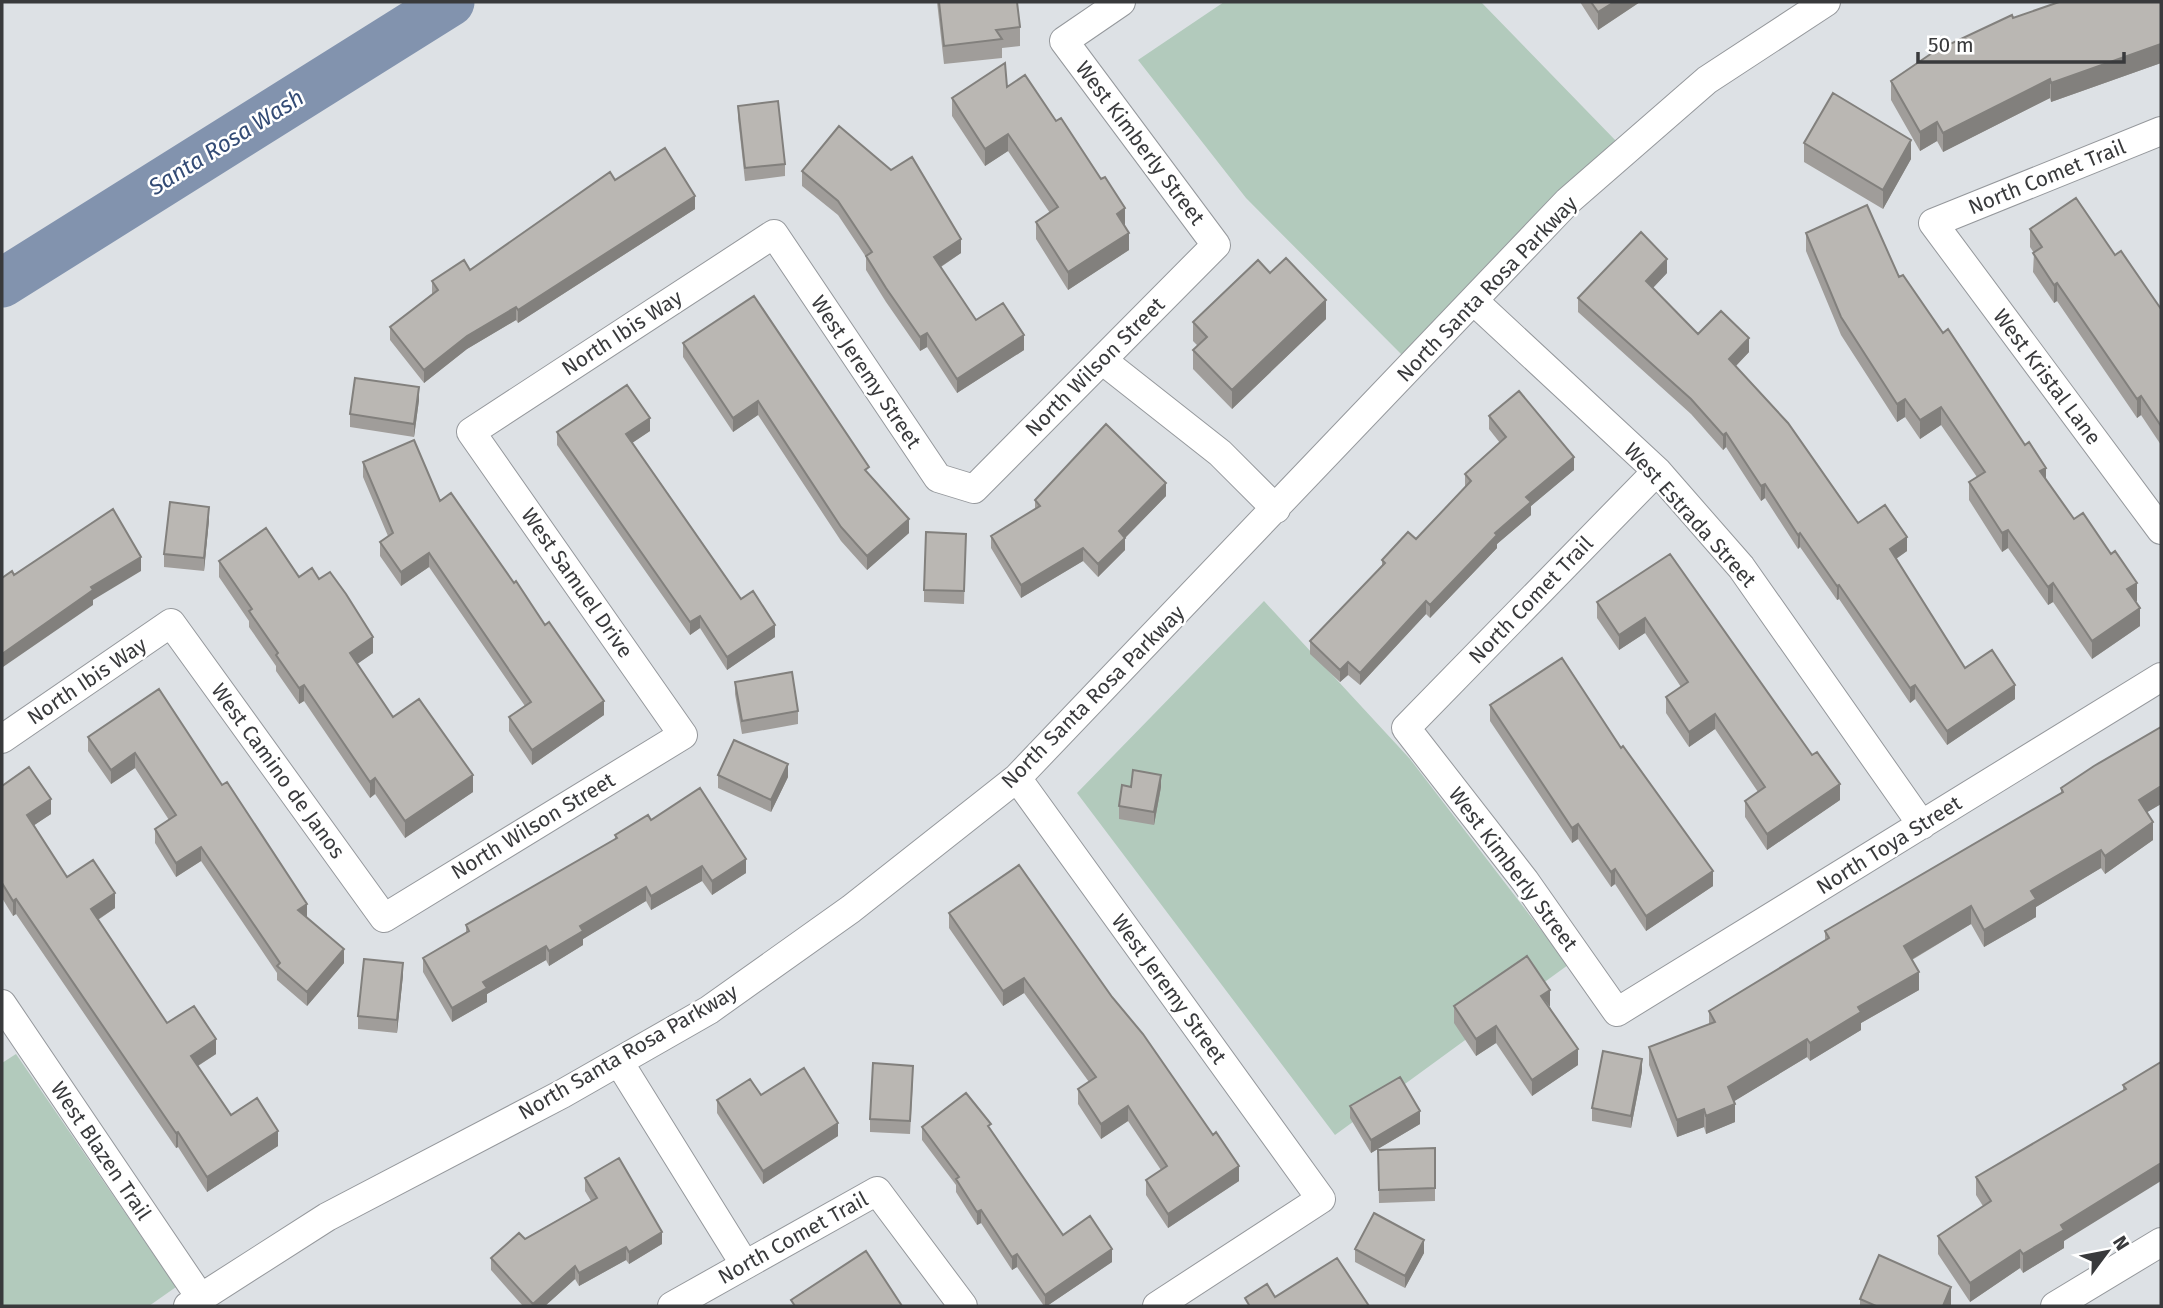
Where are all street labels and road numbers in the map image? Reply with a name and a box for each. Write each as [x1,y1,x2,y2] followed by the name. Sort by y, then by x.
[1070,56,1210,230] street label: West Kimberly Street
[1964,134,2130,220] street label: North Comet Trail
[1391,190,1583,387] street label: North Santa Rosa Parkway
[557,284,688,382] street label: North Ibis Way
[805,291,927,454] street label: West Jeremy Street
[1020,292,1170,442] street label: North Wilson Street
[1987,304,2107,450] street label: West Kristal Lane
[1618,437,1762,593] street label: West Estrada Street
[516,503,638,663] street label: West Samuel Drive
[1463,531,1599,669] street label: North Comet Trail
[996,599,1191,794] street label: North Santa Rosa Parkway
[22,631,152,730] street label: North Ibis Way
[206,678,350,864] street label: West Camino de Janos
[446,767,620,885] street label: North Wilson Street
[1443,782,1583,956] street label: West Kimberly Street
[1812,790,1967,900] street label: North Toya Street
[1106,909,1232,1069] street label: West Jeremy Street
[514,978,743,1125] street label: North Santa Rosa Parkway
[45,1077,157,1225] street label: West Blazen Trail
[713,1186,873,1290] street label: North Comet Trail

